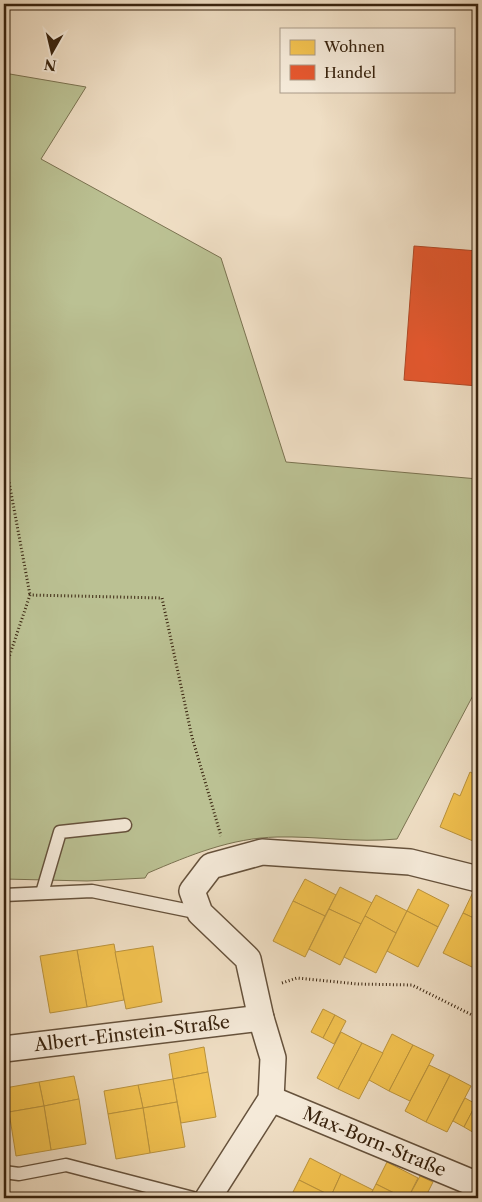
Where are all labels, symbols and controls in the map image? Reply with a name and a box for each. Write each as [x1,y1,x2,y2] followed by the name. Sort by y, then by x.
[28,28,78,78] north arrow
[280,28,454,92] legend
[323,37,386,56] text: Wohnen
[43,55,57,75] text: N
[324,63,377,82] text: Handel
[32,1011,231,1056] street label: Albert-Einstein-Straße
[300,1102,449,1182] street label: Max-Born-Straße

